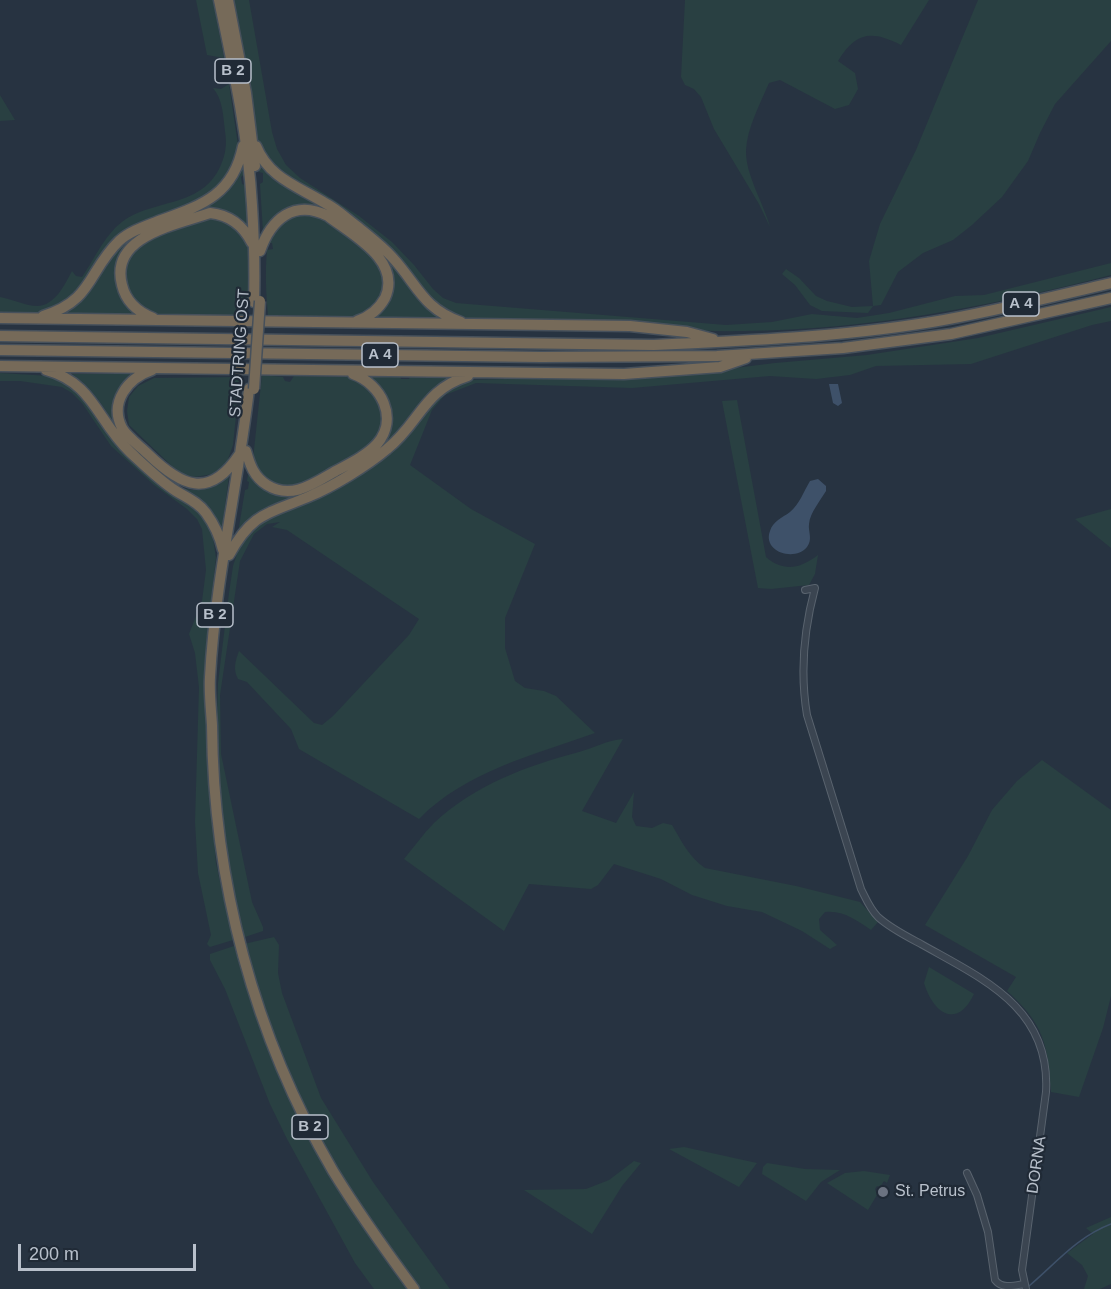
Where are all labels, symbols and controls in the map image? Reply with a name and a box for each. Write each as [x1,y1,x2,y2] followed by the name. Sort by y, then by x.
[215,59,251,83] road number: B 2
[226,288,254,418] street label: STADTRING OST
[1003,292,1039,316] road number: A 4
[362,343,398,367] road number: A 4
[197,603,233,627] road number: B 2
[292,1115,328,1139] road number: B 2
[1023,1135,1051,1195] street label: DORNA
[895,1182,965,1202] place label: St. Petrus
[876,1185,890,1199] marker: St. Petrus
[21,1232,200,1270] scale bar
[29,1244,79,1264] text: 200 m

